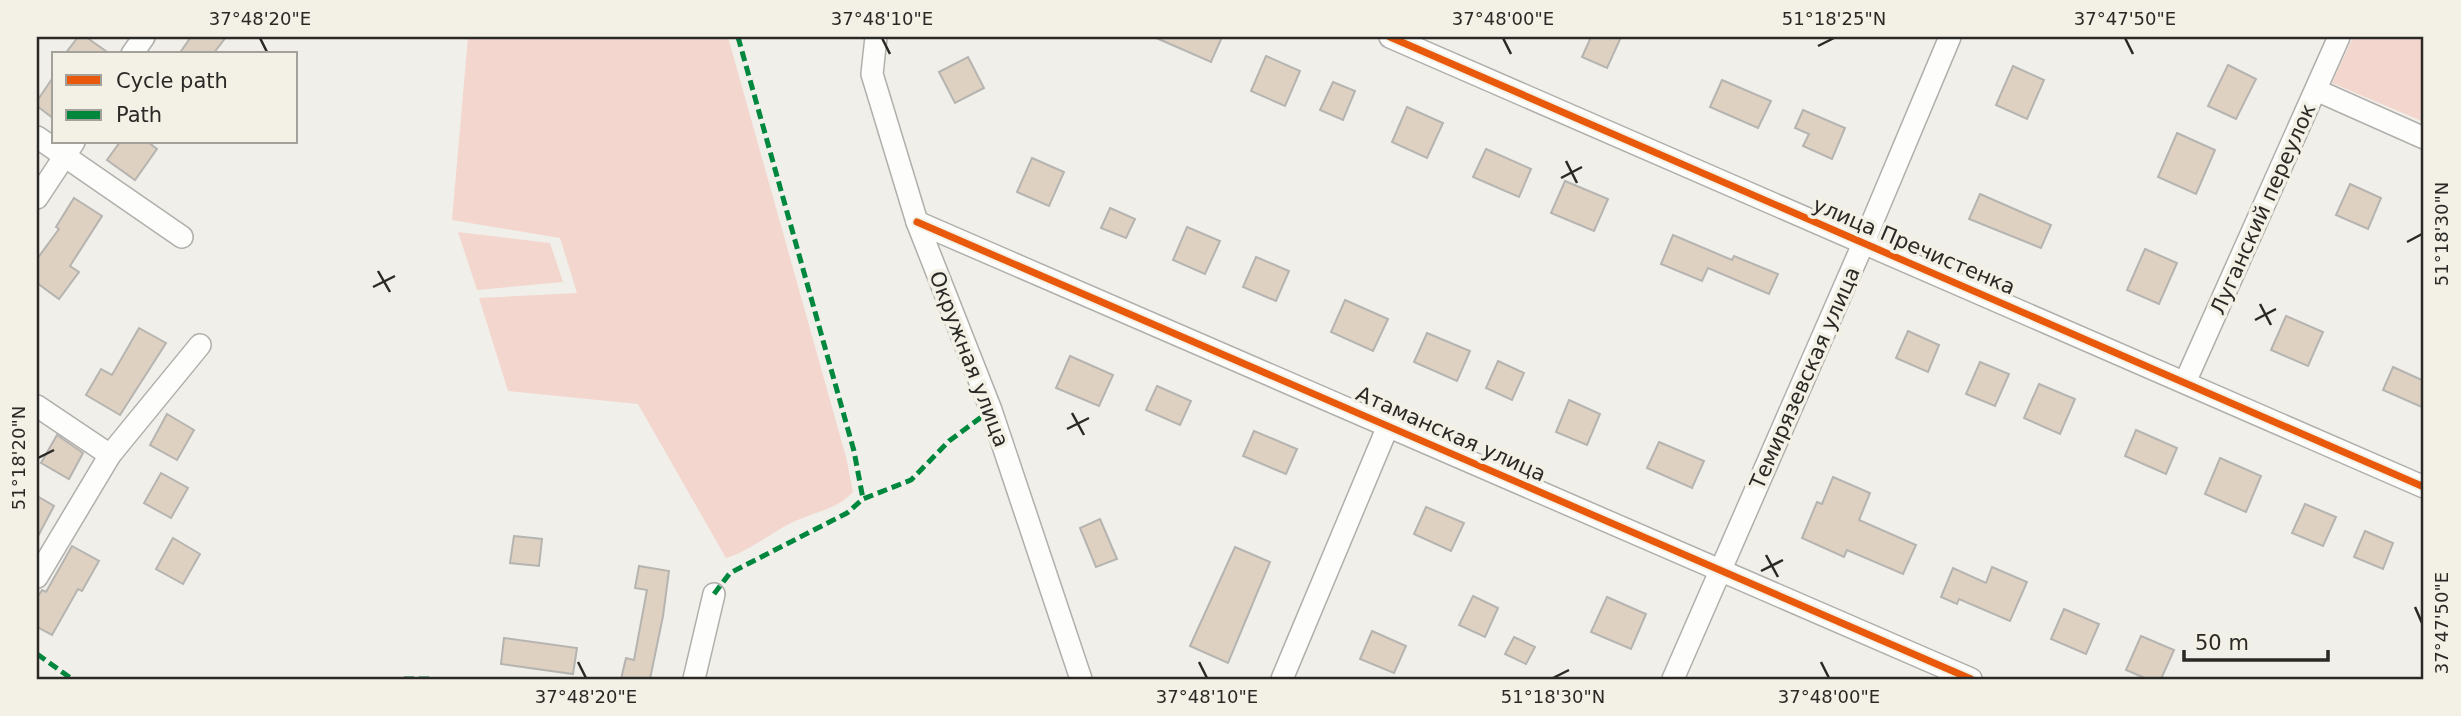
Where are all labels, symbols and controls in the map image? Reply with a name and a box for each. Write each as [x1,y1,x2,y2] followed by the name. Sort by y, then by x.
[209,8,311,29] text: 37°48'20"E
[831,8,933,29] text: 37°48'10"E
[1452,8,1554,29] text: 37°48'00"E
[1782,8,1886,29] text: 51°18'25"N
[2074,8,2176,29] text: 37°47'50"E
[52,52,298,144] legend
[116,69,228,93] text: Cycle path
[2206,100,2320,318] street label: Луганский переулок
[116,103,162,127] text: Path
[2431,182,2452,286] text: 51°18'30"N
[1809,192,2019,300] street label: улица Пречистенка
[1745,263,1865,494] street label: Темирязевская улица
[924,268,1014,450] street label: Окружная улица
[1352,381,1550,487] street label: Атаманская улица
[8,406,29,510] text: 51°18'20"N
[2431,572,2452,674] text: 37°47'50"E
[2184,618,2328,662] scale bar
[2195,631,2249,655] text: 50 m
[535,686,637,707] text: 37°48'20"E
[1156,686,1258,707] text: 37°48'10"E
[1501,686,1605,707] text: 51°18'30"N
[1778,686,1880,707] text: 37°48'00"E

